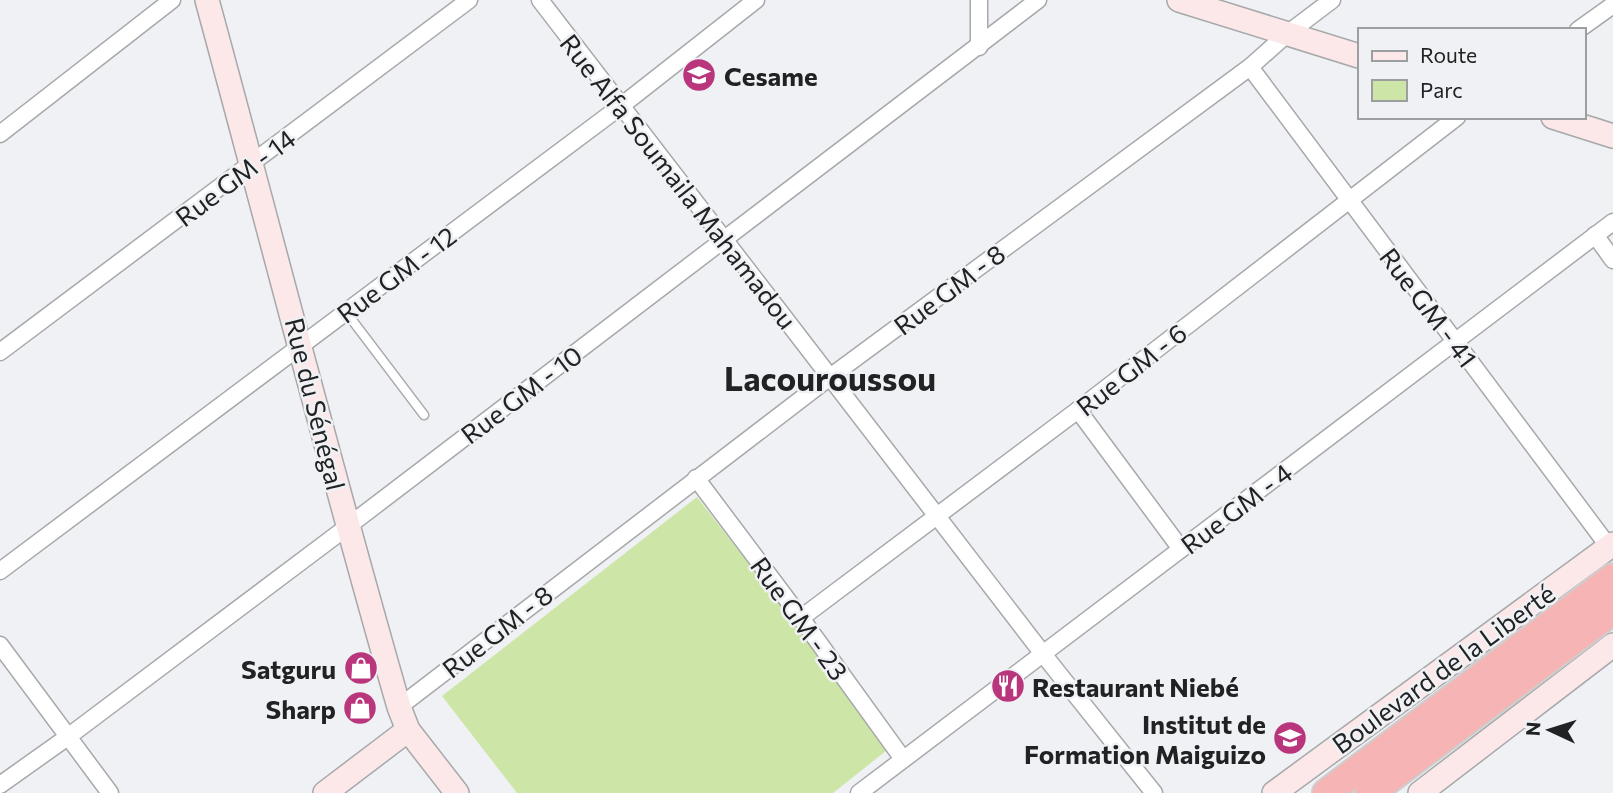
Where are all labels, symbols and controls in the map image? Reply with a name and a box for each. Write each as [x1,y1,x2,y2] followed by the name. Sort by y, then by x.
[554,28,804,334] street label: Rue Alfa Soumaila Mahamadou
[1358,28,1585,119] legend
[1420,42,1477,67] text: Route
[680,56,718,94] school or university icon: Cesame
[724,60,818,91] place label: Cesame
[1420,77,1463,102] text: Parc
[169,122,301,232] street label: Rue GM - 14
[330,219,462,329] street label: Rue GM - 12
[887,237,1011,341] street label: Rue GM - 8
[1374,241,1484,373] street label: Rue GM - 41
[280,315,352,493] street label: Rue du Sénégal
[1070,316,1192,422] street label: Rue GM - 6
[454,338,588,450] street label: Rue GM - 10
[724,357,936,398] district label: Lacouroussou
[1174,456,1298,560] street label: Rue GM - 4
[745,550,855,686] street label: Rue GM - 23
[1326,577,1560,759] street label: Boulevard de la Liberté
[436,578,558,684] street label: Rue GM - 8
[342,649,380,687] shop icon: Satguru
[241,653,336,684] place label: Satguru
[989,667,1027,705] restaurant icon: Restaurant Niebé
[1032,671,1239,702] place label: Restaurant Niebé
[341,689,379,727] shop icon: Sharp
[266,693,336,724] place label: Sharp
[1515,695,1585,765] north arrow
[1024,708,1266,769] place label: Institut de Formation Maiguizo
[1271,719,1309,757] school or university icon: Institut de Formation Maiguizo
[1521,721,1545,737] text: N

